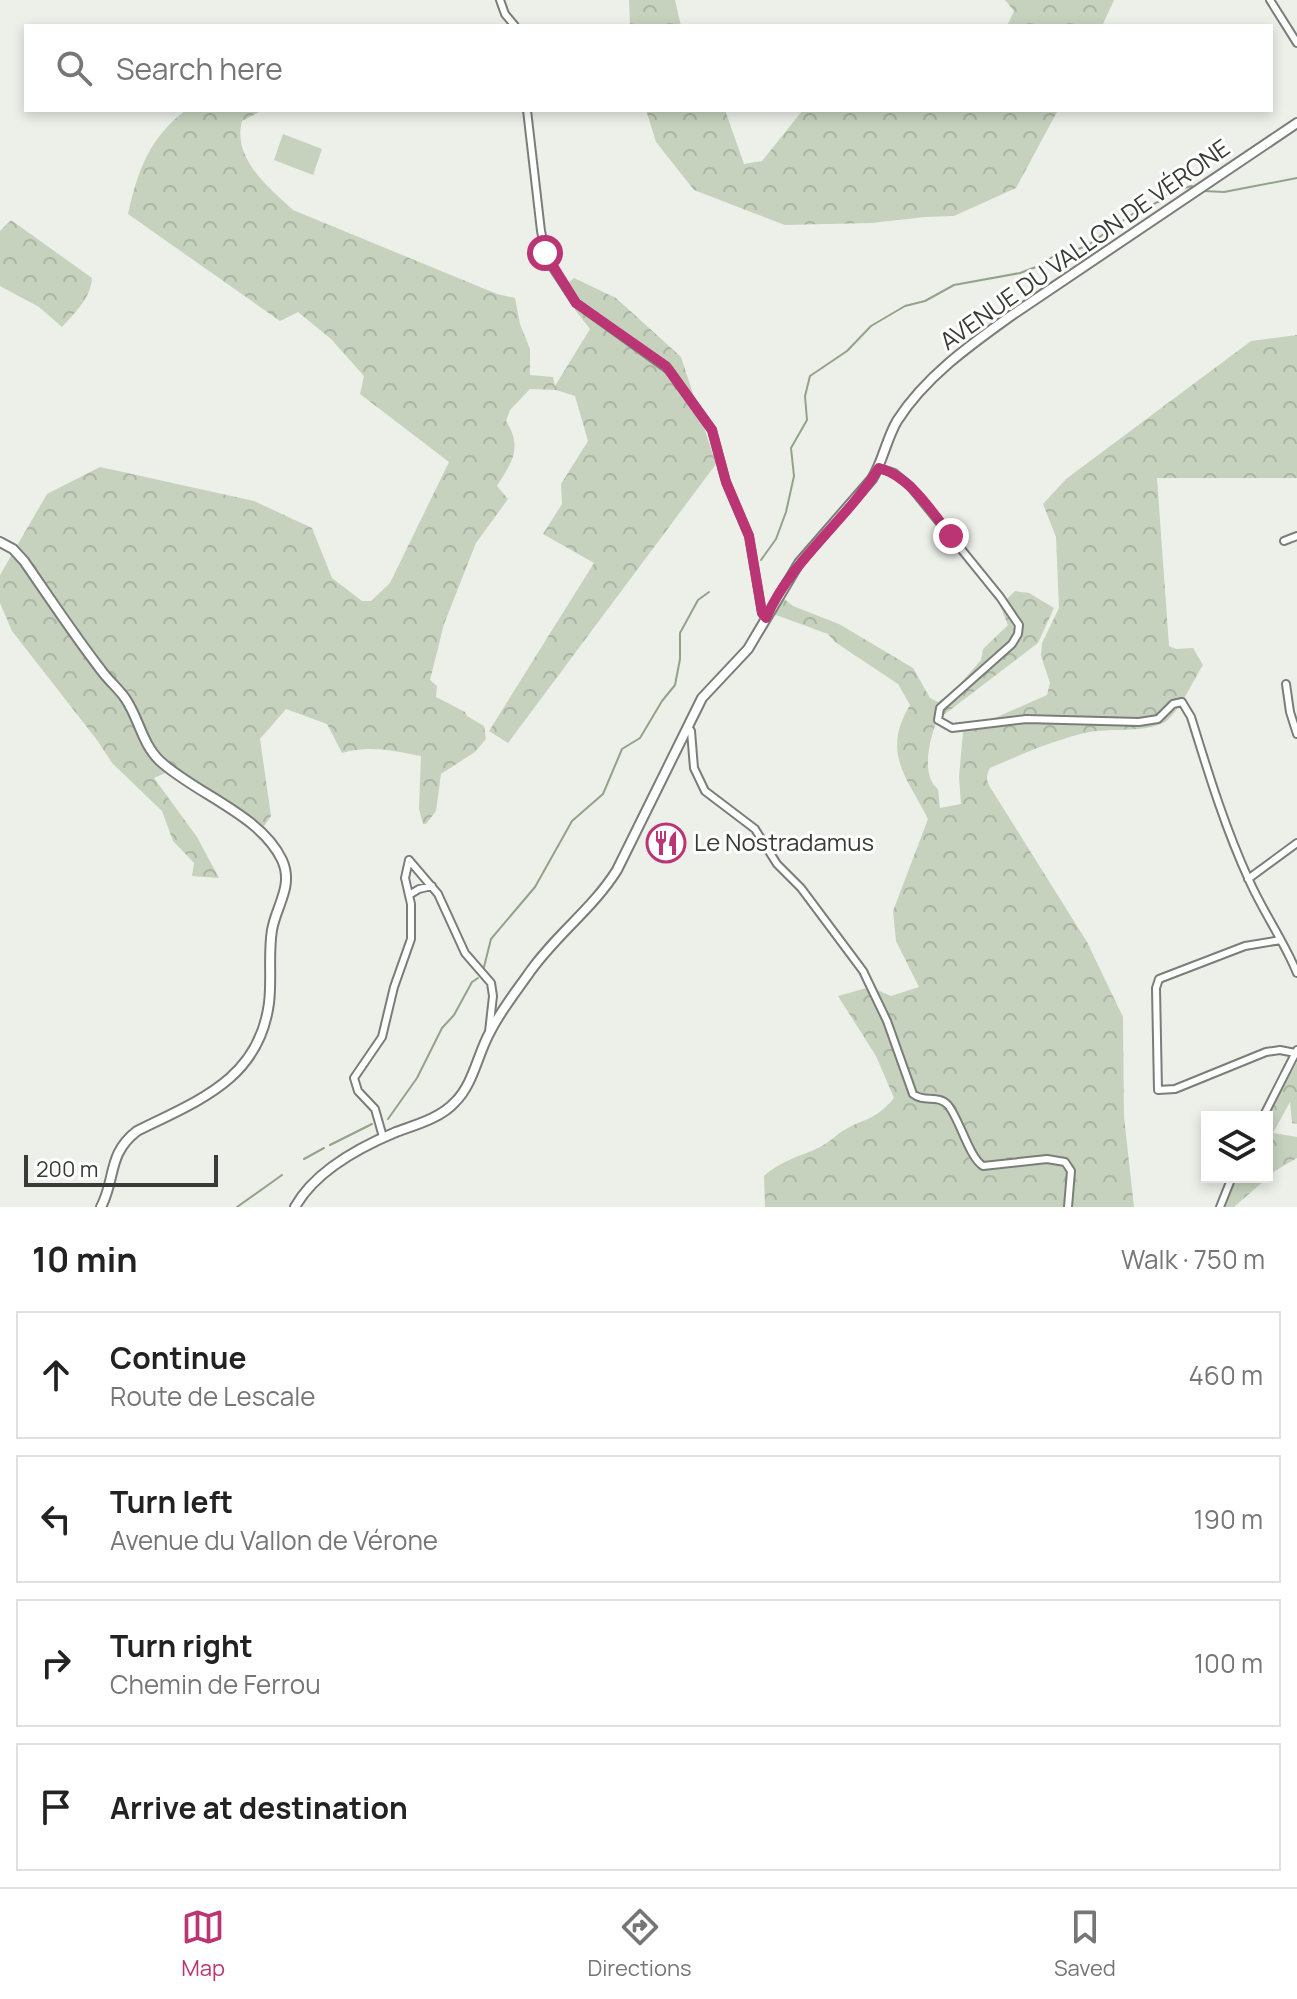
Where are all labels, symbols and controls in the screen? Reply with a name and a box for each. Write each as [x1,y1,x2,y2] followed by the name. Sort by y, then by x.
[24,24,1273,112] search box
[52,46,96,90] icon: search
[116,48,283,89] text: Search here
[932,131,1236,357] street label: AVENUE DU VALLON DE VÉRONE
[527,235,563,271] route start
[933,518,969,554] route end
[645,822,687,864] restaurant icon: Le Nostradamus
[694,825,874,858] place label: Le Nostradamus
[1201,1111,1273,1183] map controls
[1201,1111,1273,1183] button: layers
[24,1151,218,1187] scale bar
[36,1154,98,1184] text: 200 m
[32,1236,137,1282] text: 10 min
[1121,1241,1265,1277] text: Walk · 750 m
[110,1337,246,1378] text: Continue
[34,1353,78,1397] icon: ahead
[1188,1357,1263,1393] text: 460 m
[110,1378,315,1414] text: Route de Lescale
[110,1481,233,1522] text: Turn left
[34,1497,78,1541] icon: left
[1194,1501,1263,1537] text: 190 m
[110,1522,438,1558] text: Avenue du Vallon de Vérone
[110,1625,253,1666] text: Turn right
[34,1641,78,1685] icon: right
[1194,1645,1263,1681] text: 100 m
[110,1666,321,1702] text: Chemin de Ferrou
[34,1785,78,1829] icon: arrive
[110,1787,408,1828] text: Arrive at destination
[181,1905,225,1983] tab: Map
[587,1905,692,1983] tab: Directions
[1054,1905,1116,1983] tab: Saved

